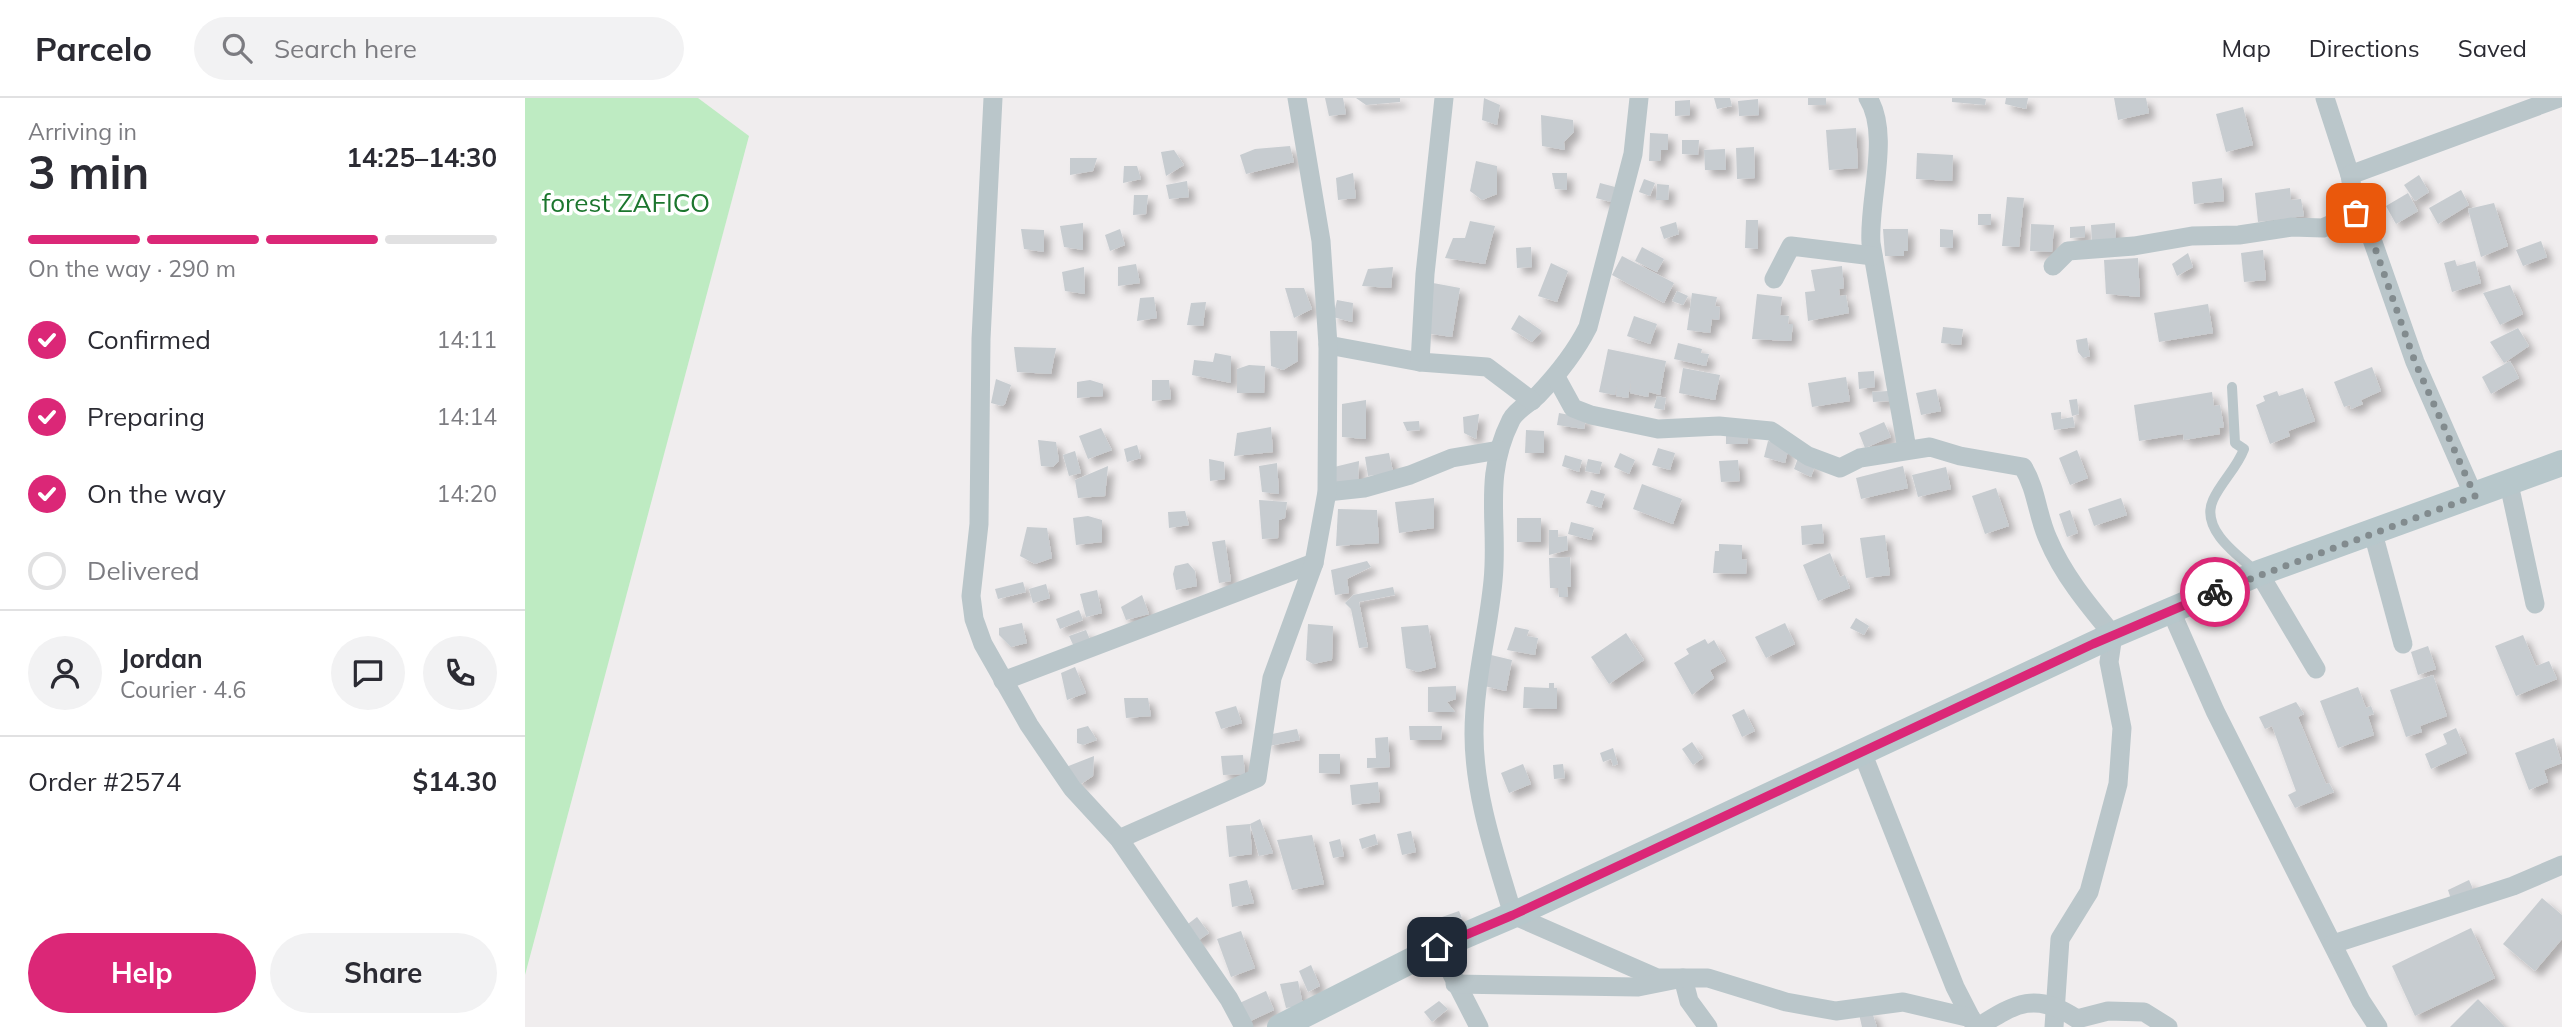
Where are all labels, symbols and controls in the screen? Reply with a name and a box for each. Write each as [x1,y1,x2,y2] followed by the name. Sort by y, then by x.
[194,17,684,80] search box
[35,28,152,69] text: Parcelo
[218,29,256,67] icon: search
[274,32,417,65] text: Search here
[2221,33,2271,63] text: Map
[2309,33,2420,63] text: Directions
[2458,33,2527,63] text: Saved
[28,117,137,146] text: Arriving in
[346,141,497,174] text: 14:25–14:30
[28,143,149,201] text: 3 min
[2326,183,2386,243] pin
[542,186,710,219] park label: forest ZAFICO
[2337,194,2375,232] icon: bag
[28,254,236,283] text: On the way · 290 m
[28,321,66,359] icon: check
[87,323,211,356] text: Confirmed
[437,325,497,354] text: 14:11
[28,398,66,436] icon: check
[87,400,205,433] text: Preparing
[437,402,497,431] text: 14:14
[28,475,66,513] icon: check
[87,477,226,510] text: On the way
[437,479,497,508] text: 14:20
[87,554,200,587] text: Delivered
[2180,557,2250,627] courier
[2196,573,2234,611] icon: bike
[28,636,102,710] button: person
[331,636,405,710] button: chat
[423,636,497,710] button: phone
[120,642,203,675] text: Jordan
[120,675,246,704] text: Courier · 4.6
[28,765,181,798] text: Order #2574
[413,765,497,798] text: $14.30
[1407,917,1467,977] pin
[1418,928,1456,966] icon: home
[28,933,256,1013] button: Help
[270,933,497,1013] button: Share

